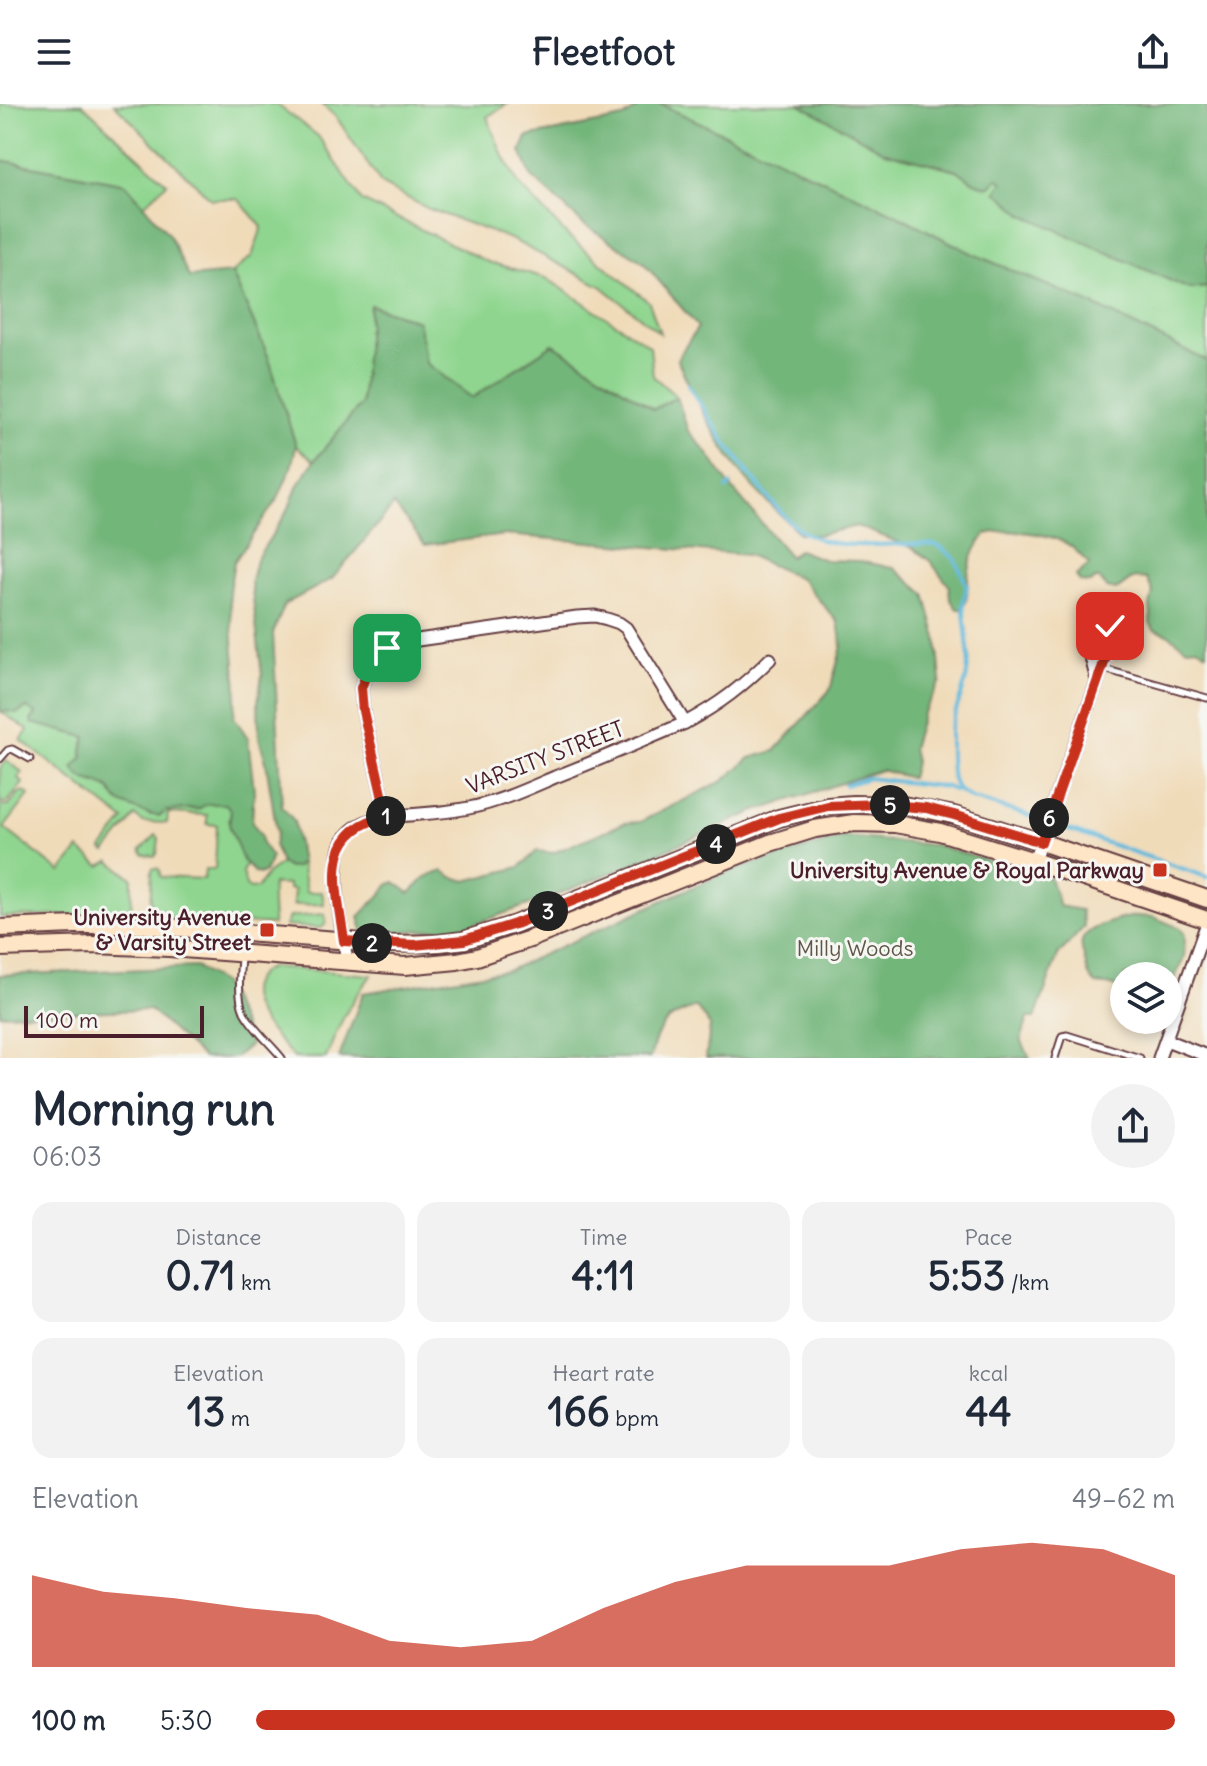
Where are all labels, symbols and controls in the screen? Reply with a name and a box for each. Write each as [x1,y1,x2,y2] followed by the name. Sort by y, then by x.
[32,30,76,74] icon: menu
[532,30,675,75] text: Fleetfoot
[1131,30,1175,74] icon: share
[1076,592,1144,660] pin
[1088,604,1132,648] icon: check
[353,614,421,682] pin
[365,626,409,670] icon: arrive
[462,714,628,800] street label: VARSITY STREET
[870,785,910,825] pin: 5
[884,791,896,819] text: 5
[366,796,406,836] pin: 1
[1029,798,1069,838] pin: 6
[382,802,390,830] text: 1
[1043,804,1055,832] text: 6
[696,824,736,864] pin: 4
[710,830,722,858] text: 4
[790,856,1144,884] place label: University Avenue & Royal Parkway
[1151,861,1169,879] marker: University Avenue & Royal Parkway
[528,891,568,931] pin: 3
[542,897,554,925] text: 3
[73,903,252,956] place label: University Avenue & Varsity Street
[258,921,276,939] marker: University Avenue & Varsity Street
[352,923,392,963] pin: 2
[366,929,378,957] text: 2
[796,934,914,962] park label: Milly Woods
[1110,962,1182,1034] map controls
[1110,962,1182,1034] button: layers
[24,1002,204,1038] scale bar
[36,1006,98,1034] text: 100 m
[32,1082,275,1137] text: Morning run
[1091,1084,1175,1168] button: share
[32,1140,102,1173] text: 06:03
[176,1223,261,1251] text: Distance
[580,1223,627,1251] text: Time
[965,1223,1012,1251] text: Pace
[166,1251,236,1301] text: 0.71
[572,1251,635,1301] text: 4:11
[928,1251,1006,1301] text: 5:53
[236,1268,271,1296] text: km
[1006,1268,1049,1296] text: /km
[173,1359,264,1387] text: Elevation
[552,1359,655,1387] text: Heart rate
[969,1359,1008,1387] text: kcal
[187,1387,226,1437] text: 13
[548,1387,610,1437] text: 166
[965,1387,1012,1437] text: 44
[226,1404,250,1432] text: m
[610,1404,659,1432] text: bpm
[32,1482,139,1515] text: Elevation
[1072,1482,1175,1515] text: 49–62 m
[32,1704,106,1737] text: 100 m
[160,1704,213,1737] text: 5:30

